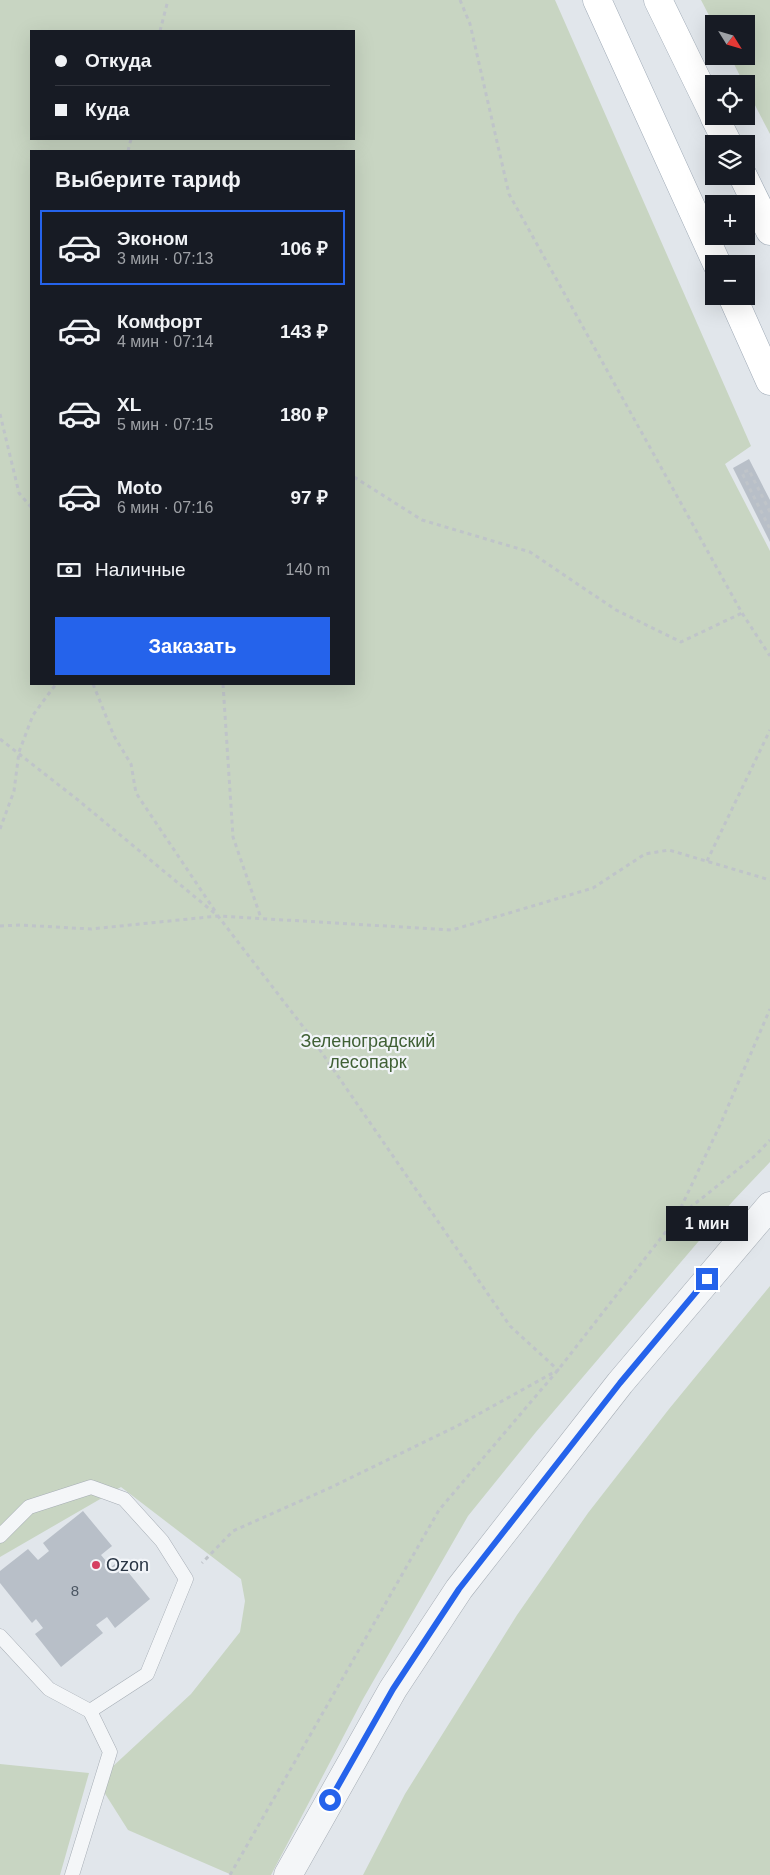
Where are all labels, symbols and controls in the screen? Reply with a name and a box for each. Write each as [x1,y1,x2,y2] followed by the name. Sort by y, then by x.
[705,15,755,65] north arrow
[705,15,755,305] map controls
[85,50,151,71] text: Откуда
[705,75,755,125] button: locate
[85,99,129,120] text: Куда
[705,135,755,185] button: layers
[55,167,241,192] text: Выберите тариф
[705,195,755,245] button: +
[57,225,102,270] icon: car
[117,228,188,249] text: Эконом
[280,238,328,259] text: 106 ₽
[117,250,213,267] text: 3 мин · 07:13
[705,255,755,305] button: −
[57,308,102,353] icon: car
[117,311,202,332] text: Комфорт
[280,321,328,342] text: 143 ₽
[117,333,213,350] text: 4 мин · 07:14
[57,391,102,436] icon: car
[117,394,141,415] text: XL
[280,404,328,425] text: 180 ₽
[117,416,213,433] text: 5 мин · 07:15
[57,474,102,519] icon: car
[117,477,162,498] text: Moto
[291,487,328,508] text: 97 ₽
[117,499,213,516] text: 6 мин · 07:16
[55,556,83,584] icon: cash
[95,559,186,580] text: Наличные
[286,561,330,578] text: 140 m
[55,617,330,675] button: Заказать
[301,1031,435,1072] park label: Зеленоградский лесопарк
[666,1206,748,1242] callout: 1 мин
[685,1215,729,1232] text: 1 мин
[696,1268,718,1290] route end
[106,1555,149,1575] place label: Ozon
[90,1559,102,1571] marker: Ozon
[71,1582,79,1599] house number: 8
[319,1789,341,1811] route start

